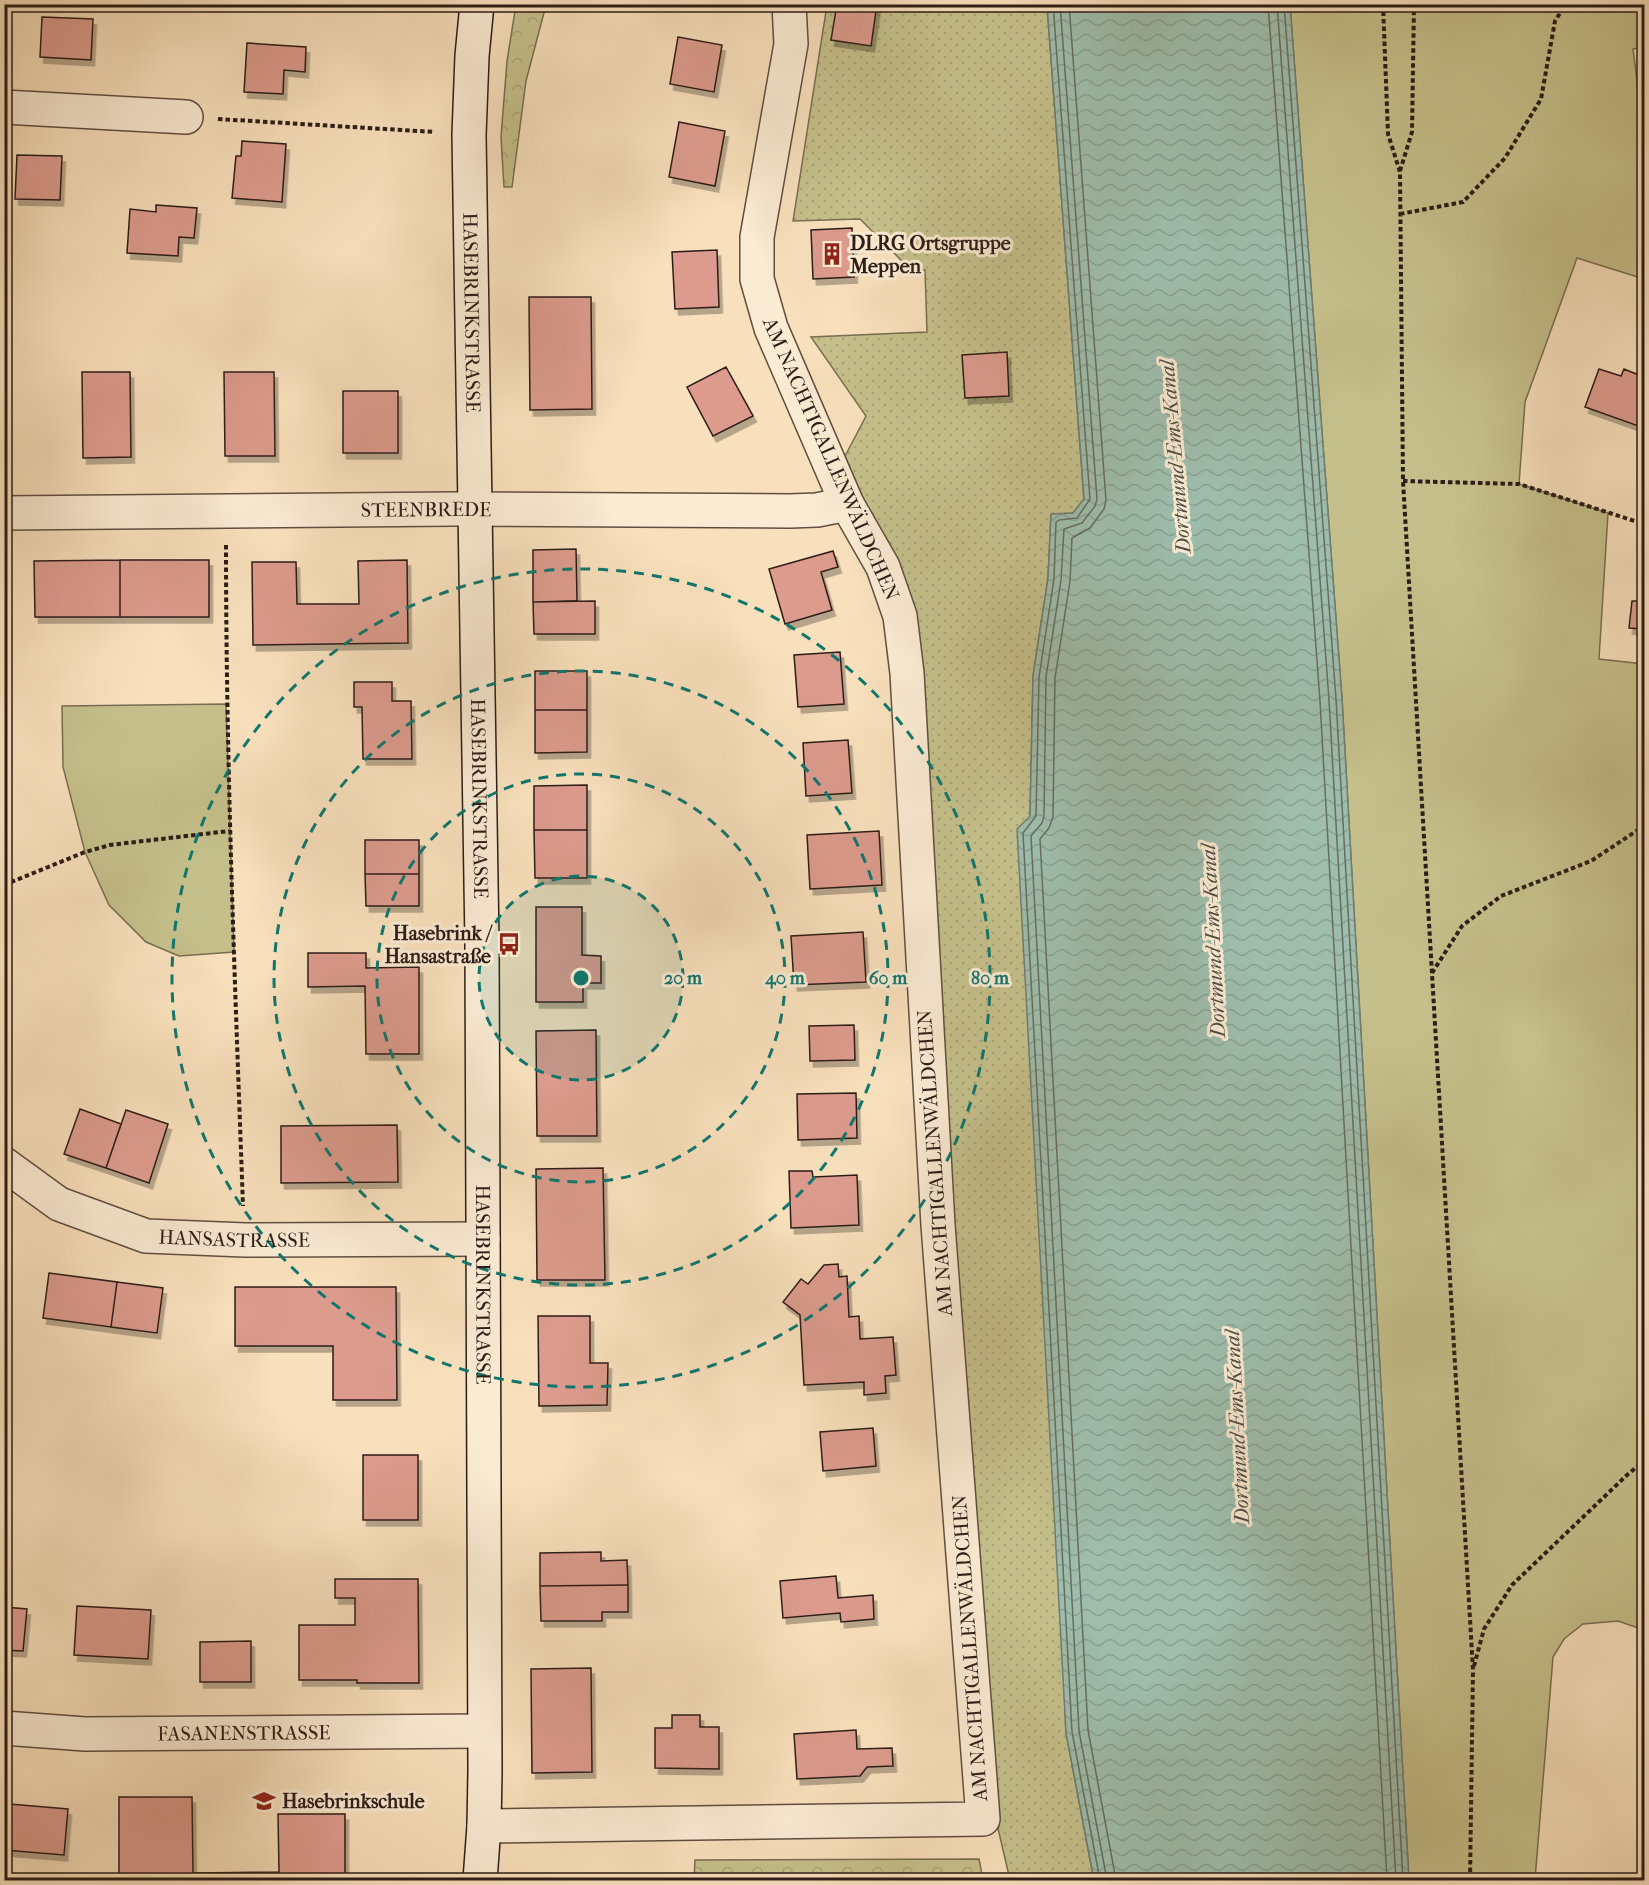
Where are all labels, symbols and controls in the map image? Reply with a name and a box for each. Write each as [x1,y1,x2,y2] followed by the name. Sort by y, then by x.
[459,212,485,413] street label: HASEBRINKSTRASSE
[849,232,1011,278] place label: DLRG Ortsgruppe Meppen
[819,241,845,267] building icon: DLRG Ortsgruppe Meppen
[758,313,905,604] street label: AM NACHTIGALLENWÄLDCHEN
[1154,357,1196,556] water label: Dortmund-Ems-Kanal
[361,497,491,521] street label: STEENBREDE
[467,698,493,899] street label: HASEBRINKSTRASSE
[1196,841,1230,1040] water label: Dortmund-Ems-Kanal
[385,922,493,968] place label: Hasebrink / Hansastraße
[496,931,522,957] bus stop icon: Hasebrink / Hansastraße
[571,968,591,988] centre of rings
[664,968,703,989] text: 20 m
[764,968,806,989] text: 40 m
[869,968,908,989] text: 60 m
[971,968,1010,989] text: 80 m
[912,1009,957,1318] street label: AM NACHTIGALLENWÄLDCHEN
[471,1184,495,1385] street label: HASEBRINKSTRASSE
[158,1225,310,1252] street label: HANSASTRASSE
[1220,1327,1254,1526] water label: Dortmund-Ems-Kanal
[947,1494,992,1803] street label: AM NACHTIGALLENWÄLDCHEN
[157,1721,331,1745] street label: FASANENSTRASSE
[251,1788,277,1814] school or university icon: Hasebrinkschule
[282,1790,425,1813] place label: Hasebrinkschule

